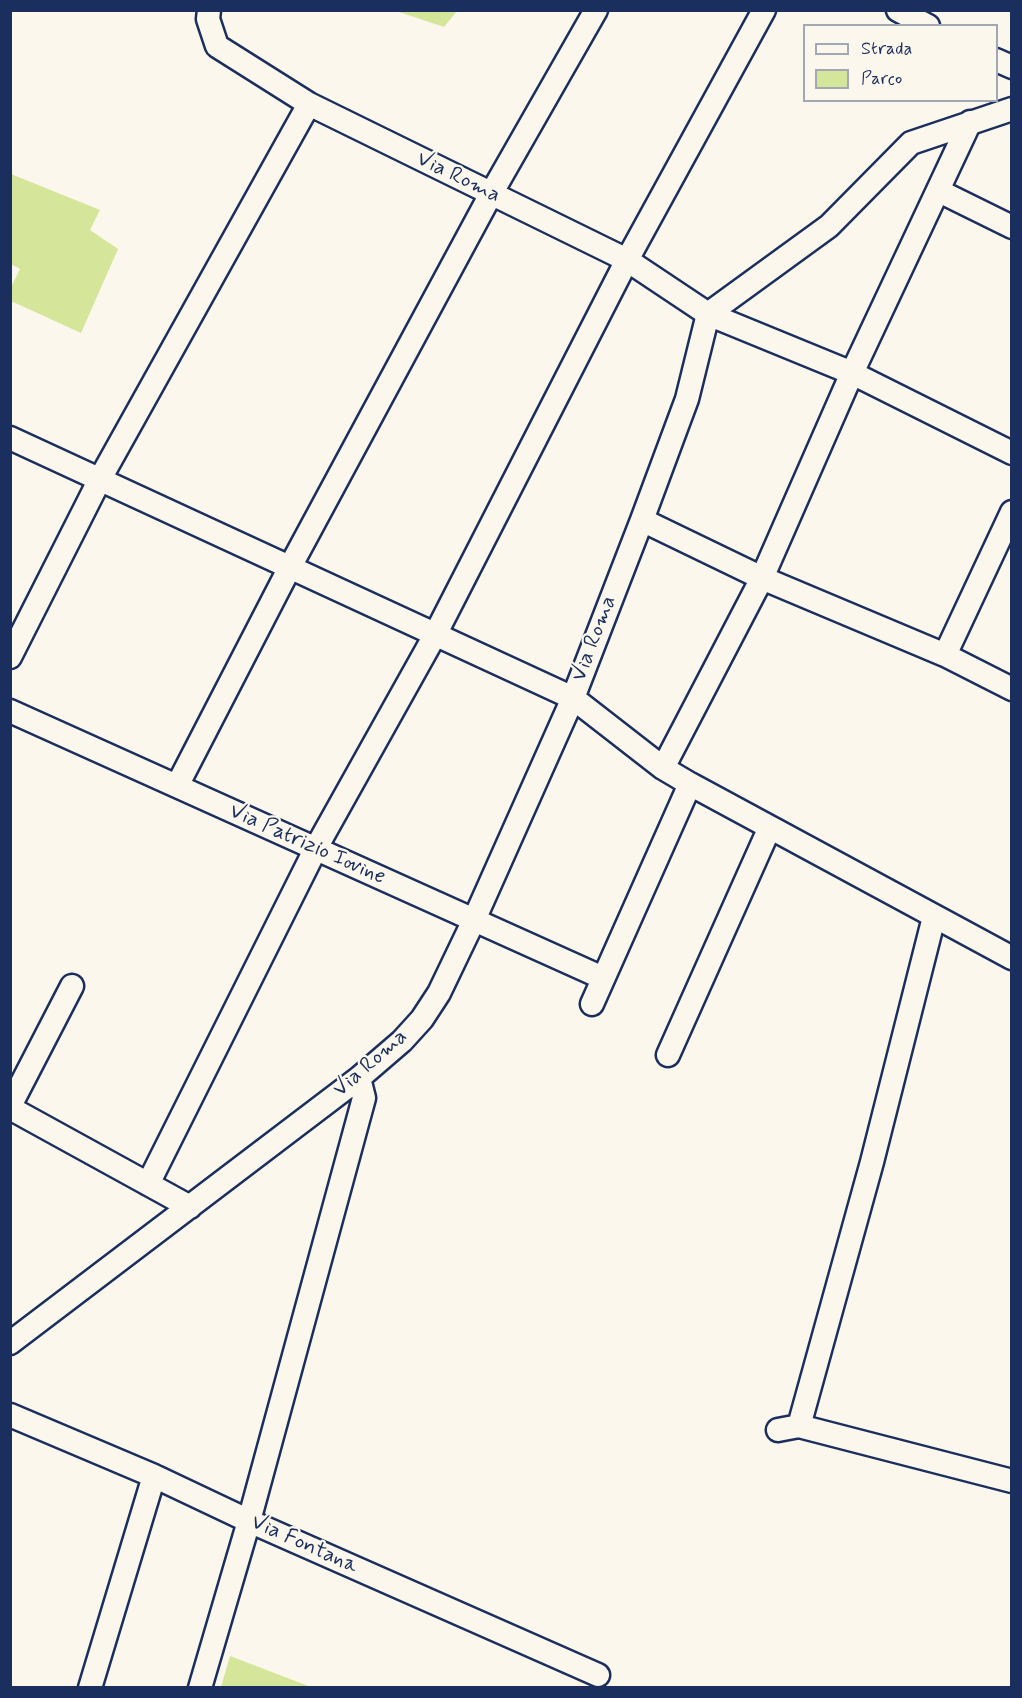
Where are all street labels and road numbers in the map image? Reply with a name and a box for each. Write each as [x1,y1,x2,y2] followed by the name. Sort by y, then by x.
[412,146,504,210] street label: Via Roma
[567,592,623,686] street label: Via Roma
[225,799,389,891] street label: Via Patrizio Iovine
[328,1025,414,1103] street label: Via Roma
[247,1510,361,1580] street label: Via Fontana

